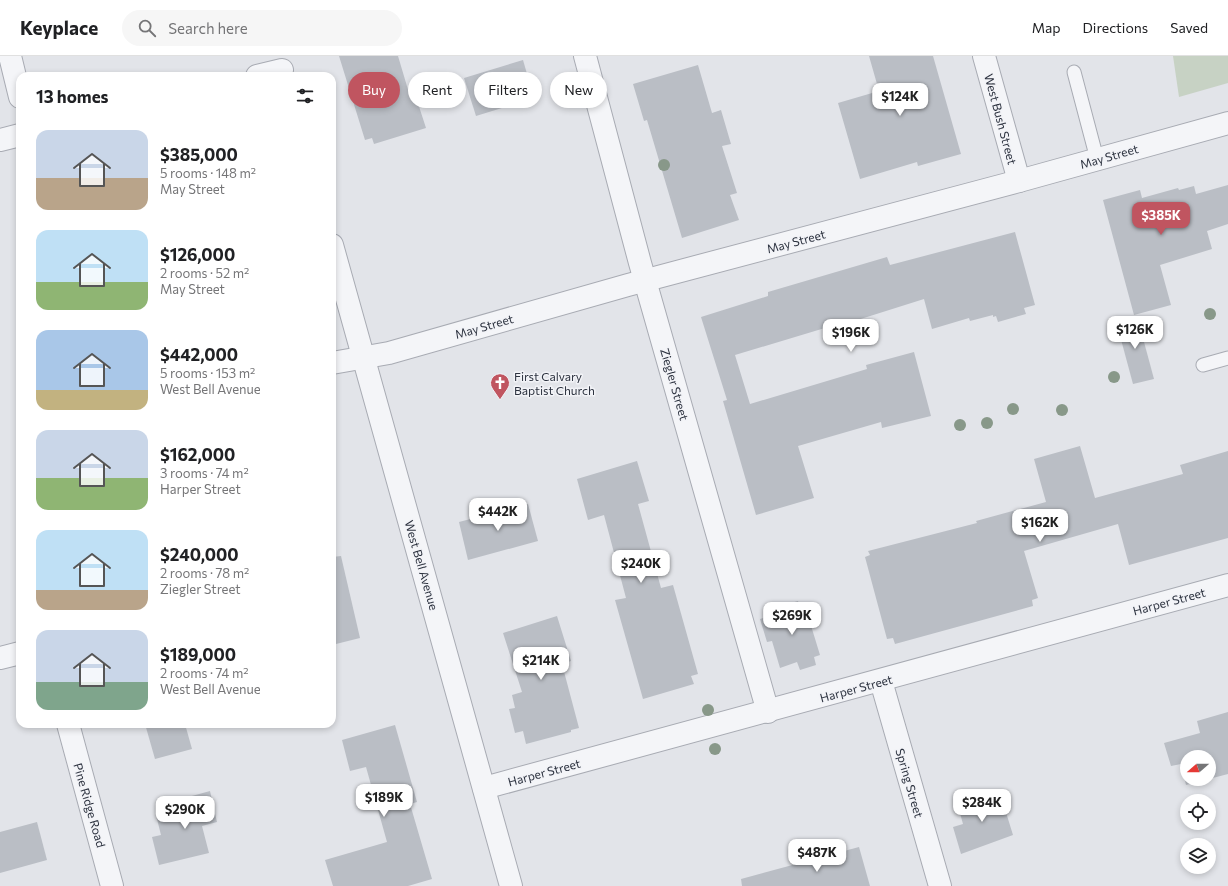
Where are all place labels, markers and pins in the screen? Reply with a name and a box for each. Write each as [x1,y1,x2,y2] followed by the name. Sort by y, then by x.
[872,83,928,117] pin: $124K
[1133,202,1189,236] pin: $385K
[1107,316,1163,350] pin: $126K
[823,319,879,353] pin: $196K
[514,369,595,397] place label: First Calvary Baptist Church
[489,372,511,400] church icon: First Calvary Baptist Church
[470,498,526,532] pin: $442K
[1012,509,1068,543] pin: $162K
[613,550,669,584] pin: $240K
[764,602,820,636] pin: $269K
[513,647,569,681] pin: $214K
[356,784,412,818] pin: $189K
[954,789,1010,823] pin: $284K
[157,796,213,830] pin: $290K
[789,839,845,873] pin: $487K

